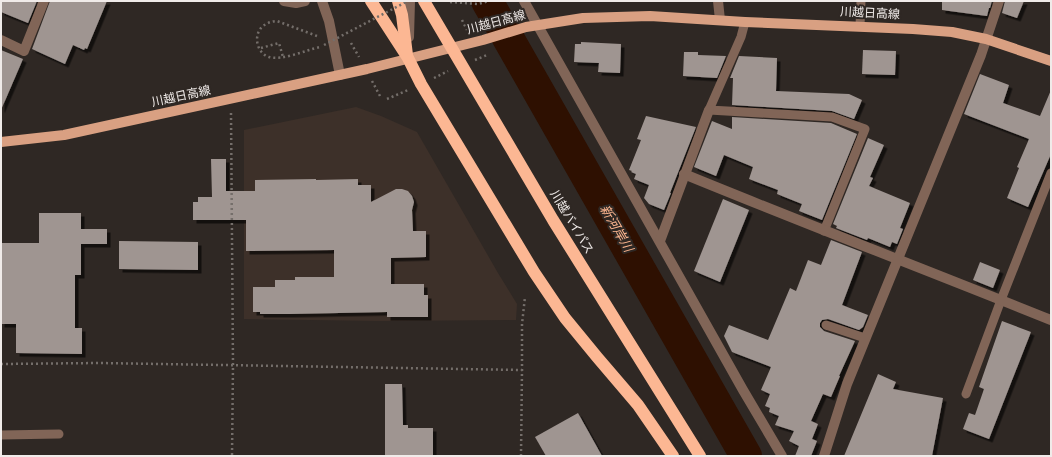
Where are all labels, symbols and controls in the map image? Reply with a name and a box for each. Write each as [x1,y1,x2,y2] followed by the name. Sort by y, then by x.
[840,4,900,22] street label: 川越日高線
[465,7,527,37] street label: 川越日高線
[150,83,212,109] street label: 川越日高線
[548,188,596,256] street label: 川越バイパス
[597,202,637,256] water label: 新河岸川

